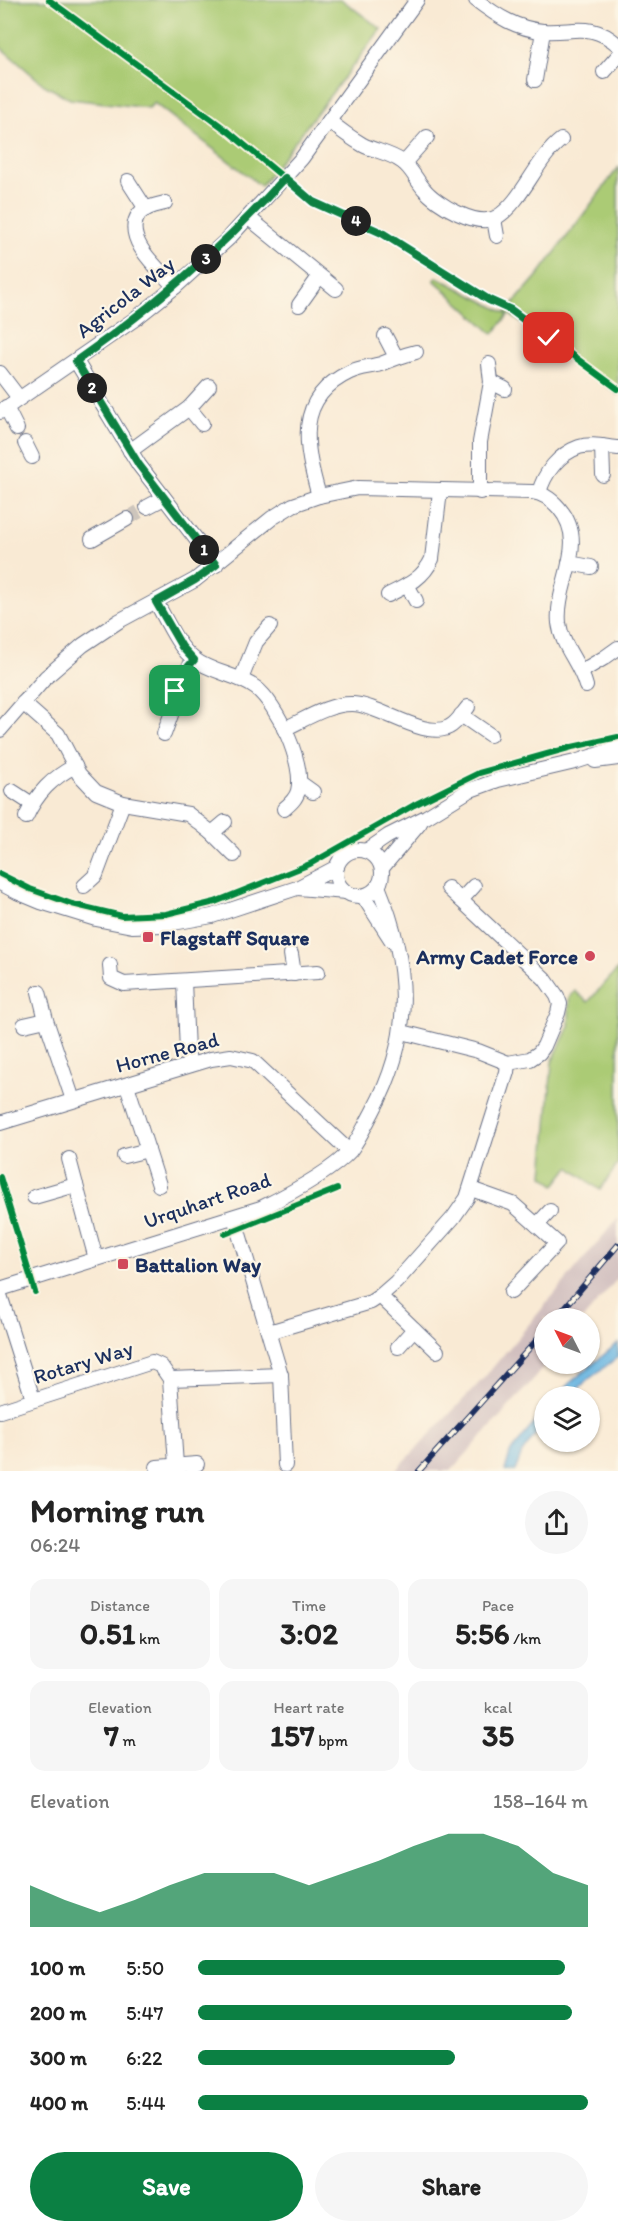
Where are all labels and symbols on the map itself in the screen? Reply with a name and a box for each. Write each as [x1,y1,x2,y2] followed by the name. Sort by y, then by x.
[341,206,371,236] pin: 4
[191,244,221,274] pin: 3
[71,251,179,343] street label: Agricola Way
[523,312,574,363] pin
[77,373,107,403] pin: 2
[189,535,219,565] pin: 1
[149,665,200,716] pin
[160,925,310,951] place label: Flagstaff Square
[141,930,155,944] marker: Flagstaff Square
[415,944,578,970] place label: Army Cadet Force
[583,949,597,963] marker: Army Cadet Force
[113,1026,222,1078] street label: Horne Road
[140,1166,274,1233] street label: Urquhart Road
[135,1252,262,1278] place label: Battalion Way
[116,1257,130,1271] marker: Battalion Way
[534,1308,600,1374] north arrow
[30,1335,136,1389] street label: Rotary Way

